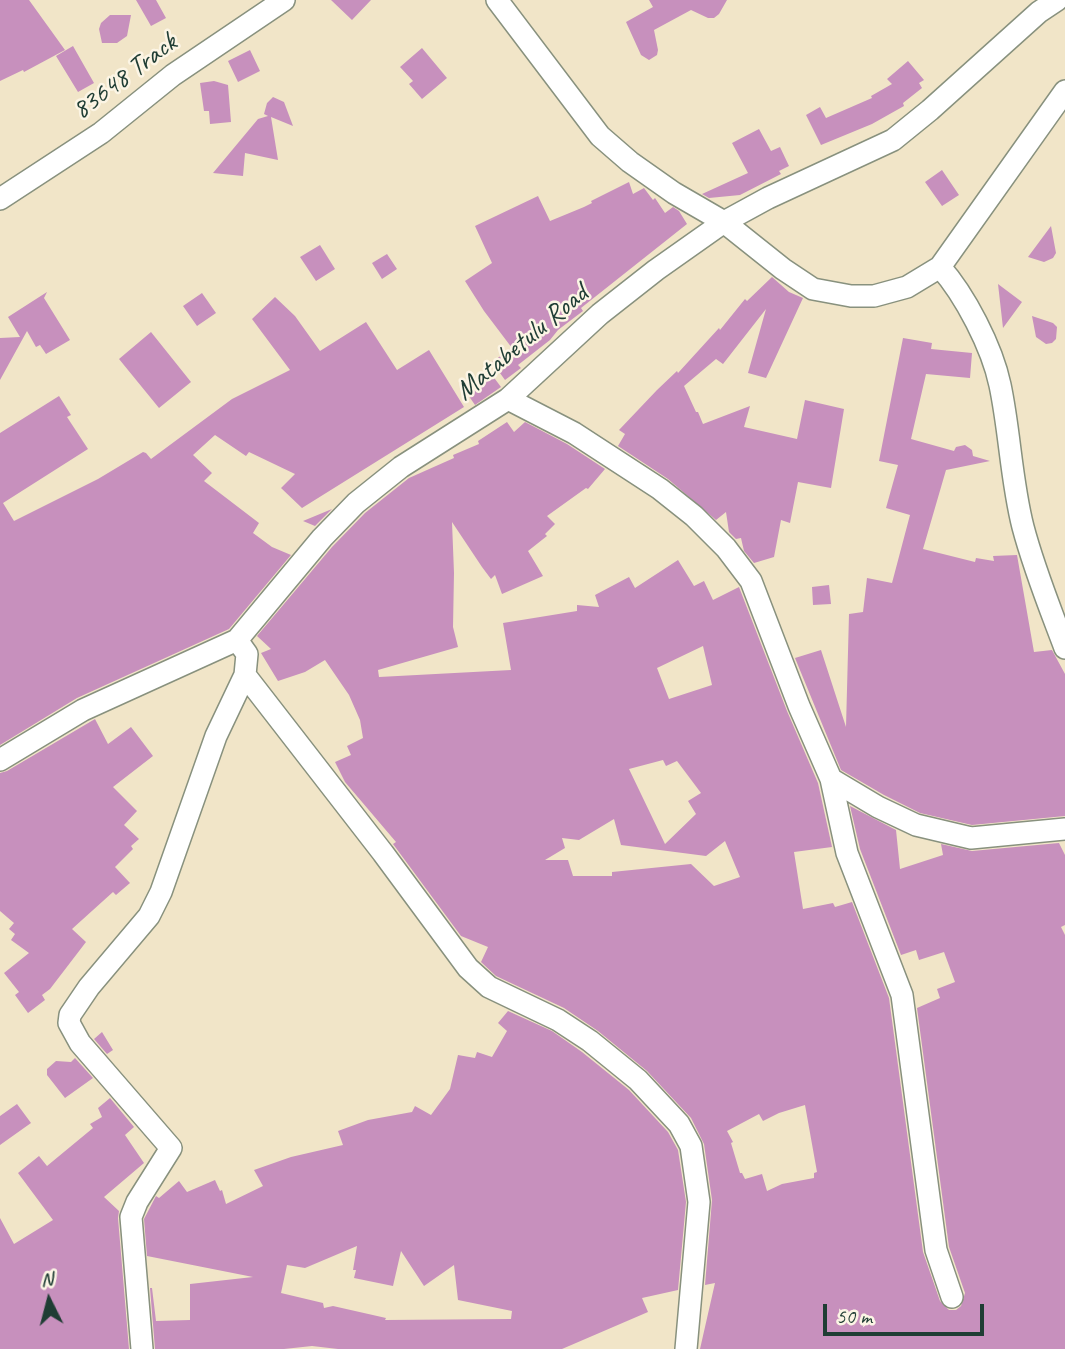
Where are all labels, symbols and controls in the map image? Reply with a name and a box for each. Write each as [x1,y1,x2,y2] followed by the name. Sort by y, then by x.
[66,27,184,127] street label: 83648 Track
[449,278,595,408] street label: Matabetulu Road
[14,1265,84,1335] north arrow
[40,1267,54,1292] text: N
[827,1290,988,1334] scale bar
[836,1303,872,1329] text: 50 m

